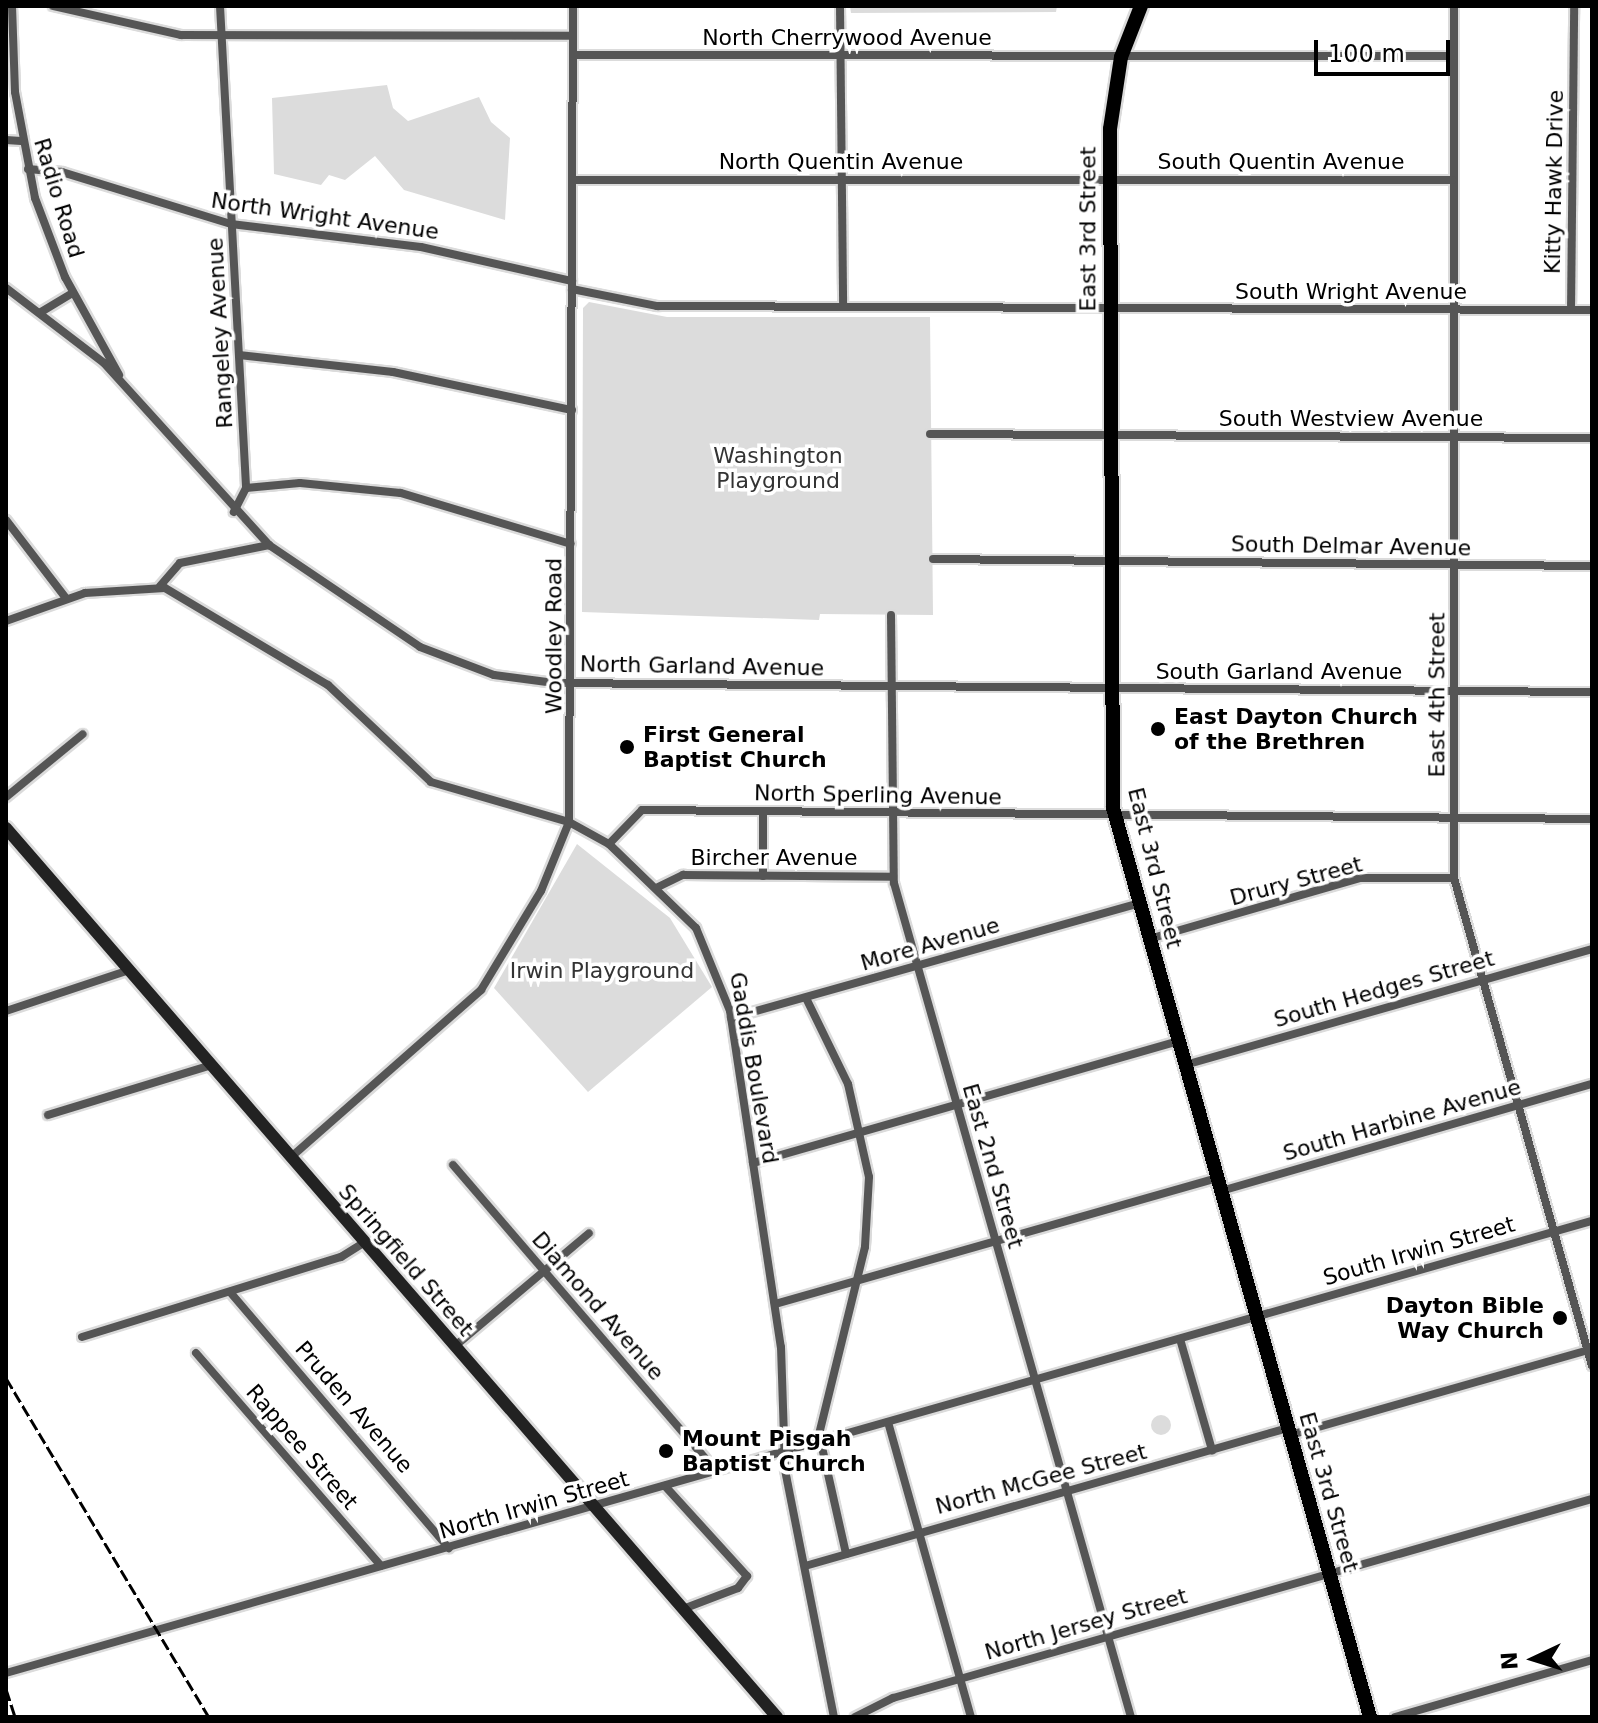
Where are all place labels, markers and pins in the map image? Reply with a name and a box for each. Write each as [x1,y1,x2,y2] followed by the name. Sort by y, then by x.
[1174,703,1418,754] place label: East Dayton Church of the Brethren
[1149,720,1167,738] marker: East Dayton Church of the Brethren
[643,721,827,772] place label: First General Baptist Church
[618,738,636,756] marker: First General Baptist Church
[1386,1292,1544,1344] place label: Dayton Bible Way Church
[1551,1309,1569,1327] marker: Dayton Bible Way Church
[682,1425,866,1476] place label: Mount Pisgah Baptist Church
[657,1442,675,1460] marker: Mount Pisgah Baptist Church

